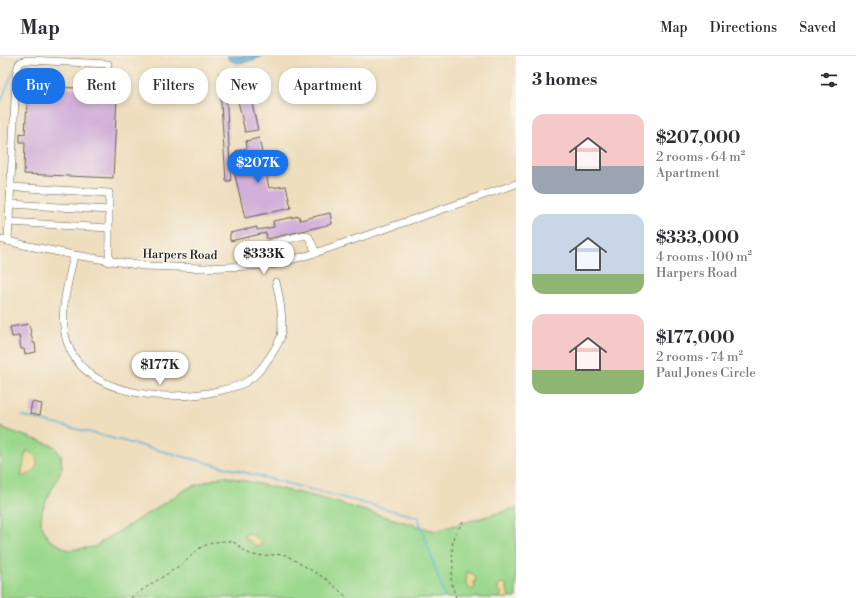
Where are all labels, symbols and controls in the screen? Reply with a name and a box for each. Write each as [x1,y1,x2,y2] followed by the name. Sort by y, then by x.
[20,16,60,40] text: Map
[660,19,688,37] text: Map
[710,19,777,37] text: Directions
[799,19,836,37] text: Saved
[12,68,65,104] chip: Buy
[73,68,131,104] chip: Rent
[139,68,208,104] chip: Filters
[216,68,271,104] chip: New
[279,68,376,104] chip: Apartment
[532,69,597,91] text: 3 homes
[818,69,840,91] icon: filters
[656,127,740,149] text: $207,000
[564,130,612,178] icon: home
[656,149,745,165] text: 2 rooms · 64 m²
[230,150,286,184] pin: $207K
[236,155,280,171] text: $207K
[656,165,720,181] text: Apartment
[656,227,739,249] text: $333,000
[564,230,612,278] icon: home
[236,241,292,275] pin: $333K
[243,246,285,262] text: $333K
[142,247,218,263] street label: Harpers Road
[656,249,752,265] text: 4 rooms · 100 m²
[656,265,737,281] text: Harpers Road
[656,327,735,349] text: $177,000
[564,330,612,378] icon: home
[656,349,743,365] text: 2 rooms · 74 m²
[132,352,188,386] pin: $177K
[141,357,179,373] text: $177K
[656,365,756,381] text: Paul Jones Circle

